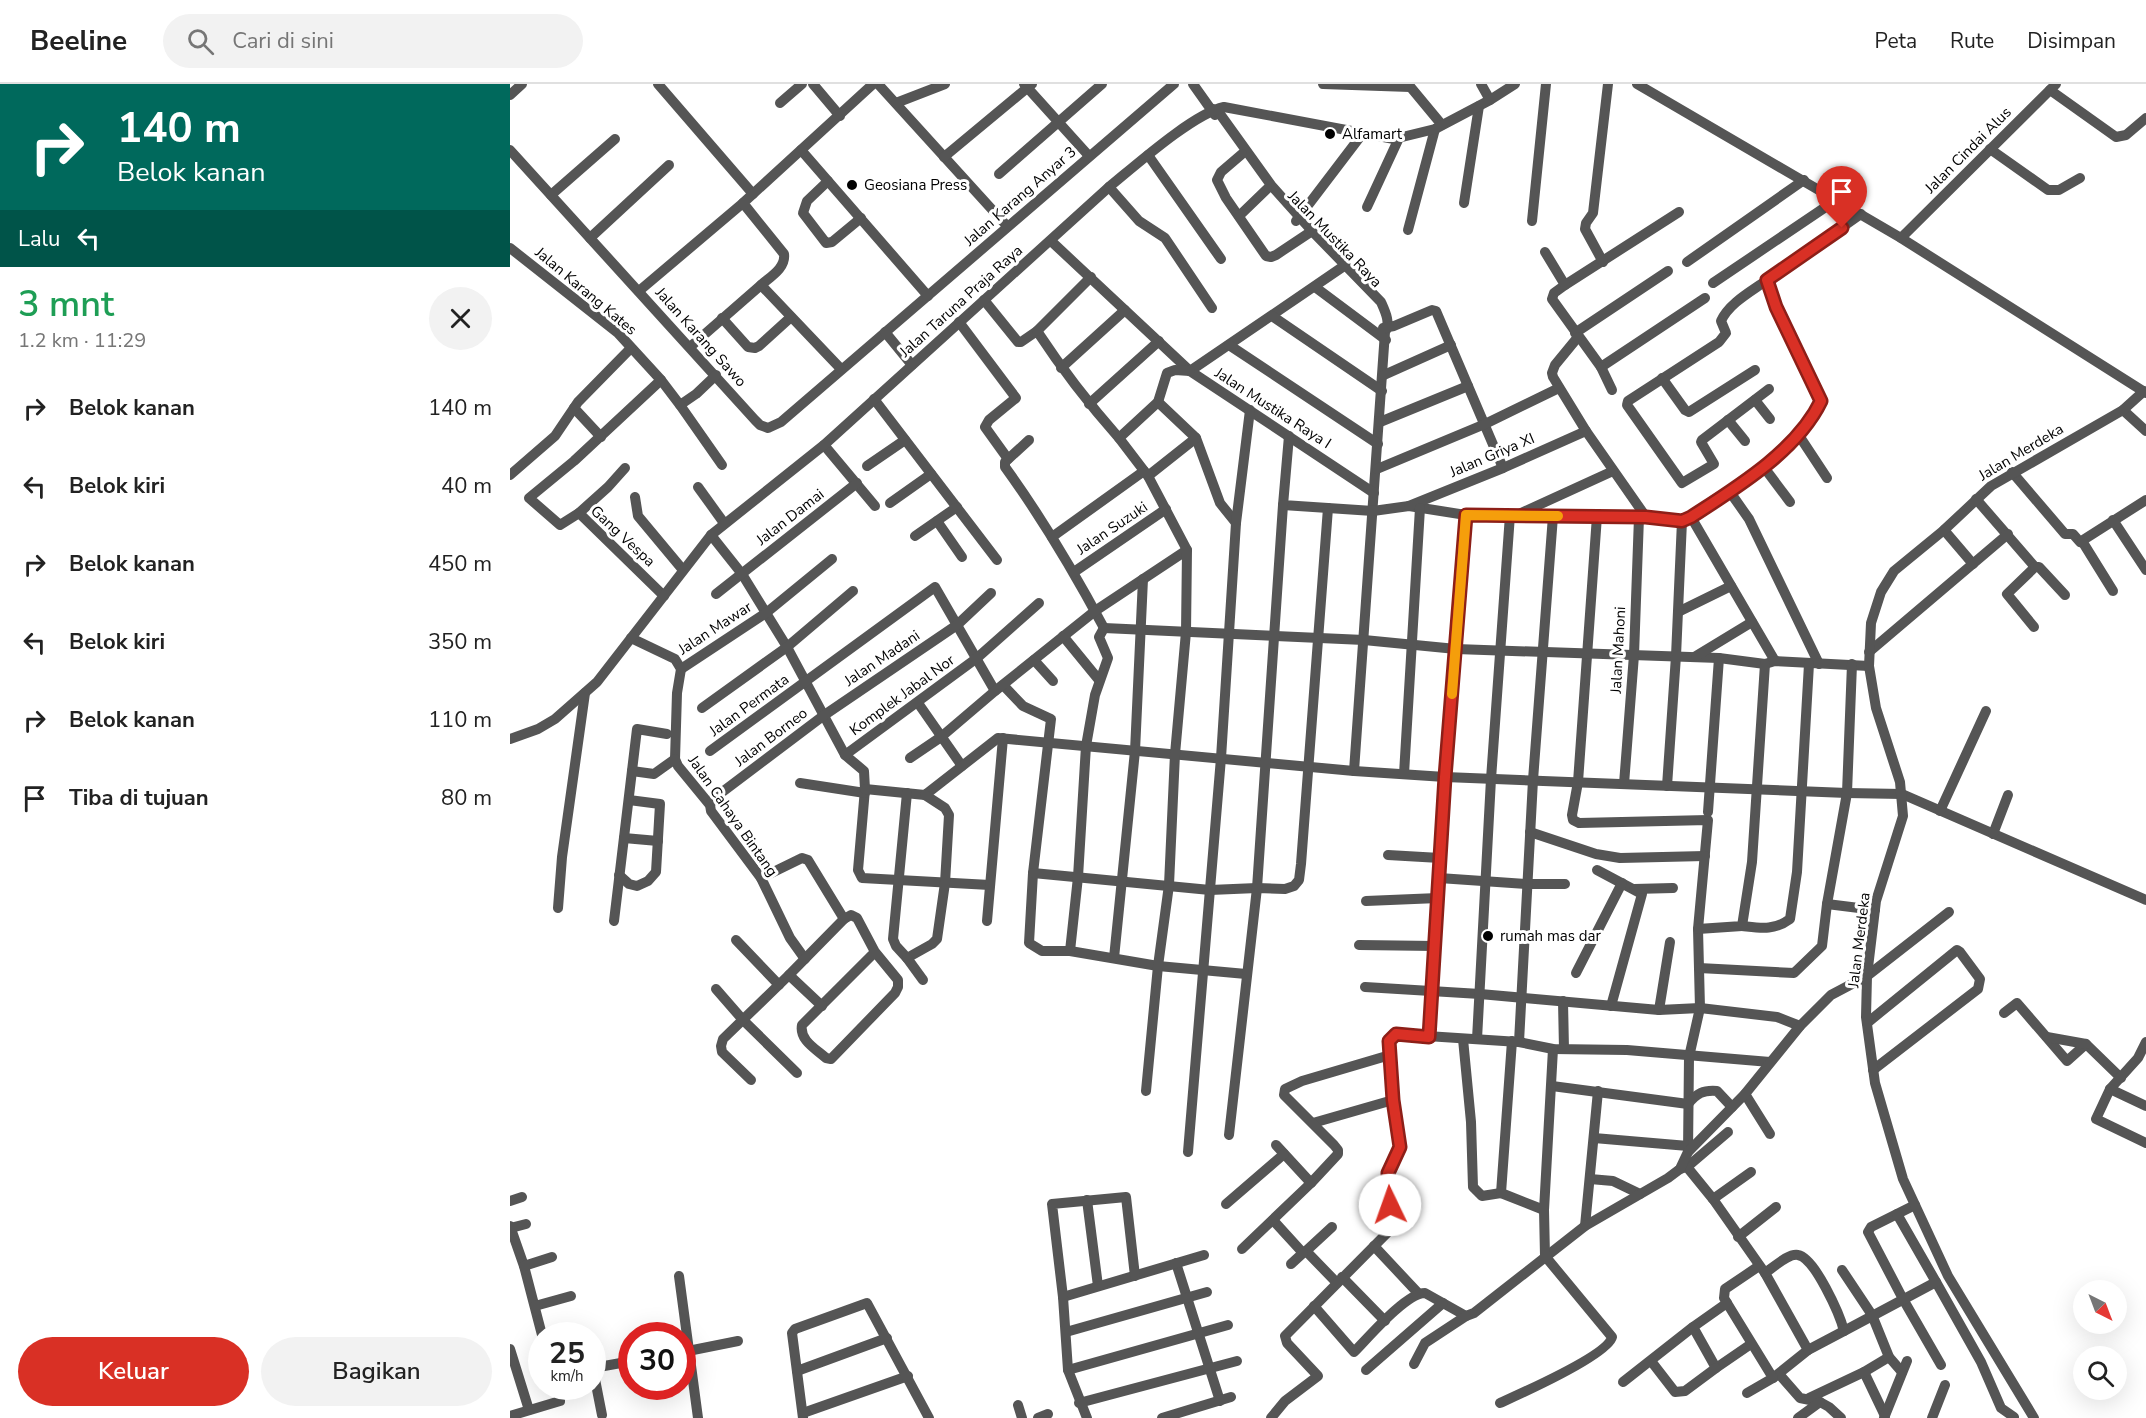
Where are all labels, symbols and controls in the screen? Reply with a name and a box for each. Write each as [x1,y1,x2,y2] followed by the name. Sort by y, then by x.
[163,14,583,68] search box
[30,22,127,60] text: Beeline
[184,25,217,58] icon: search
[232,26,334,56] text: Cari di sini
[1875,27,1917,55] text: Peta
[1950,27,1994,55] text: Rute
[2027,27,2116,55] text: Disimpan
[117,100,241,157] text: 140 m
[1920,102,2016,198] street label: Jalan Cindai Alus
[18,108,96,186] icon: right
[1342,124,1403,144] place label: Alfamart
[1323,127,1337,141] marker: Alfamart
[959,142,1080,251] street label: Jalan Karang Anyar 3
[117,154,266,191] text: Belok kanan
[1816,166,1867,228] pin
[864,175,967,195] place label: Geosiana Press
[1825,175,1858,208] icon: arrive
[845,178,859,192] marker: Geosiana Press
[1283,186,1386,292] street label: Jalan Mustika Raya
[72,222,105,255] icon: left
[18,224,60,254] text: Lalu
[895,240,1027,362] street label: Jalan Taruna Praja Raya
[530,242,641,339] street label: Jalan Karang Kates
[18,280,114,329] text: 3 mnt
[650,282,751,391] street label: Jalan Karang Sawo
[429,287,492,350] button: close
[18,327,146,354] text: 1.2 km · 11:29
[1210,362,1335,453] street label: Jalan Mustika Raya I
[18,392,51,425] icon: right
[69,393,195,423] text: Belok kanan
[428,393,492,423] text: 140 m
[1974,419,2067,486] street label: Jalan Merdeka
[1446,428,1537,482] street label: Jalan Griya XI
[18,470,51,503] icon: left
[69,471,165,501] text: Belok kiri
[441,471,492,501] text: 40 m
[751,484,828,550] street label: Jalan Damai
[1072,497,1151,560] street label: Jalan Suzuki
[586,501,660,571] street label: Gang Vespa
[18,548,51,581] icon: right
[69,549,195,579] text: Belok kanan
[428,549,492,579] text: 450 m
[673,596,756,660] street label: Jalan Mawar
[1606,606,1630,695] street label: Jalan Mahoni
[839,625,924,691] street label: Jalan Madani
[18,626,51,659] icon: left
[69,627,165,657] text: Belok kiri
[428,627,492,657] text: 350 m
[845,650,959,740] street label: Komplek Jabal Nor
[704,669,793,741] street label: Jalan Permata
[730,703,811,772] street label: Jalan Borneo
[18,704,51,737] icon: right
[69,705,195,735] text: Belok kanan
[428,705,492,735] text: 110 m
[683,751,782,881] street label: Jalan Cahaya Bintang
[18,782,51,815] icon: arrive
[69,783,209,813] text: Tiba di tujuan
[441,783,492,813] text: 80 m
[1843,891,1875,990] street label: Jalan Merdeka
[1500,926,1602,946] place label: rumah mas dar
[1481,929,1495,943] marker: rumah mas dar
[1358,1173,1422,1237] position arrow
[2073,1280,2127,1334] north arrow
[2073,1280,2127,1400] map controls
[618,1322,696,1400] speed limit sign: 30
[549,1333,585,1374] text: 25
[18,1337,249,1406] button: Keluar
[261,1337,492,1406] button: Bagikan
[2073,1346,2127,1400] button: search
[550,1366,584,1386] text: km/h

